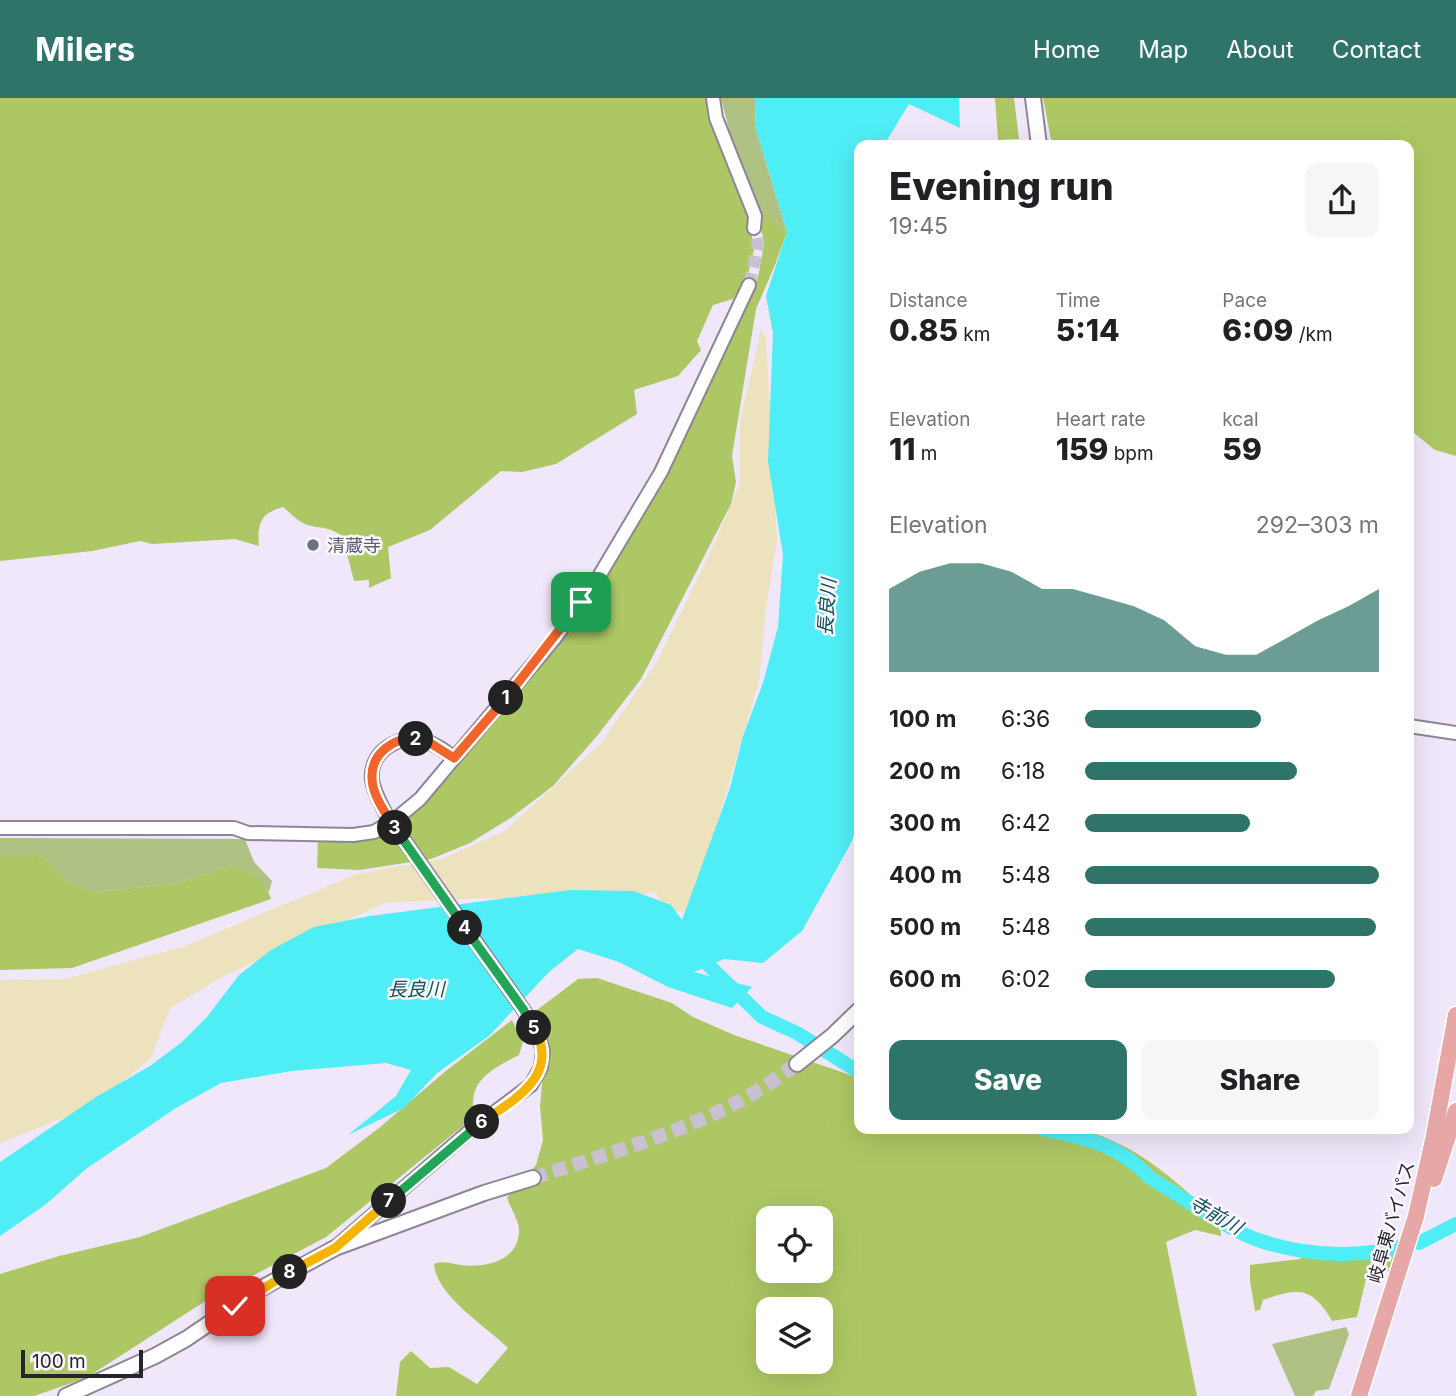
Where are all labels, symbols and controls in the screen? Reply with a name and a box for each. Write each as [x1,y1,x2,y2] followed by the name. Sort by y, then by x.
[35,29,135,69] text: Milers
[1033,35,1100,64] text: Home
[1138,35,1188,64] text: Map
[1226,35,1294,64] text: About
[1332,35,1421,64] text: Contact
[889,163,1114,209] text: Evening run
[1305,163,1379,237] button: share
[889,212,948,240] text: 19:45
[889,289,967,312] text: Distance
[1056,289,1100,312] text: Time
[1222,289,1267,312] text: Pace
[889,312,958,348] text: 0.85
[1056,312,1120,348] text: 5:14
[1222,312,1293,348] text: 6:09
[958,323,990,346] text: km
[1293,323,1333,346] text: /km
[889,408,970,431] text: Elevation
[1056,408,1146,431] text: Heart rate
[1222,408,1259,431] text: kcal
[889,431,915,467] text: 11
[1056,431,1108,467] text: 159
[1222,431,1262,467] text: 59
[915,442,937,465] text: m
[1108,442,1154,465] text: bpm
[889,511,988,539] text: Elevation
[1256,511,1379,539] text: 292–303 m
[327,535,381,556] place label: 清蔵寺
[305,537,321,553] marker: 清蔵寺
[551,572,611,632] pin
[814,576,841,636] water label: 長良川
[562,583,600,621] icon: arrive
[489,680,524,716] pin: 1
[501,686,510,709] text: 1
[889,705,956,733] text: 100 m
[1001,705,1050,733] text: 6:36
[398,722,434,756] pin: 2
[410,727,421,750] text: 2
[889,757,961,785] text: 200 m
[1001,757,1045,785] text: 6:18
[889,809,961,837] text: 300 m
[1001,809,1051,837] text: 6:42
[378,810,412,846] pin: 3
[388,816,401,839] text: 3
[889,861,962,889] text: 400 m
[1001,861,1051,889] text: 5:48
[448,910,482,946] pin: 4
[889,913,961,941] text: 500 m
[1001,913,1051,941] text: 5:48
[458,916,471,939] text: 4
[889,965,961,993] text: 600 m
[1001,965,1050,993] text: 6:02
[387,978,446,1001] water label: 長良川
[516,1010,552,1046] pin: 5
[527,1016,540,1039] text: 5
[889,1040,1127,1120] button: Save
[1141,1040,1379,1120] button: Share
[464,1104,500,1140] pin: 6
[475,1110,488,1133] text: 6
[1364,1159,1418,1285] street label: 岐阜東バイパス
[372,1184,406,1218] pin: 7
[383,1189,394,1212] text: 7
[1186,1191,1248,1240] water label: 寺前川
[756,1206,833,1374] map controls
[756,1206,833,1283] button: locate
[272,1254,308,1290] pin: 8
[283,1260,296,1283] text: 8
[205,1276,265,1336] pin
[216,1287,254,1325] icon: check
[756,1297,833,1374] button: layers
[21,1347,144,1379] scale bar
[32,1350,86,1373] text: 100 m

